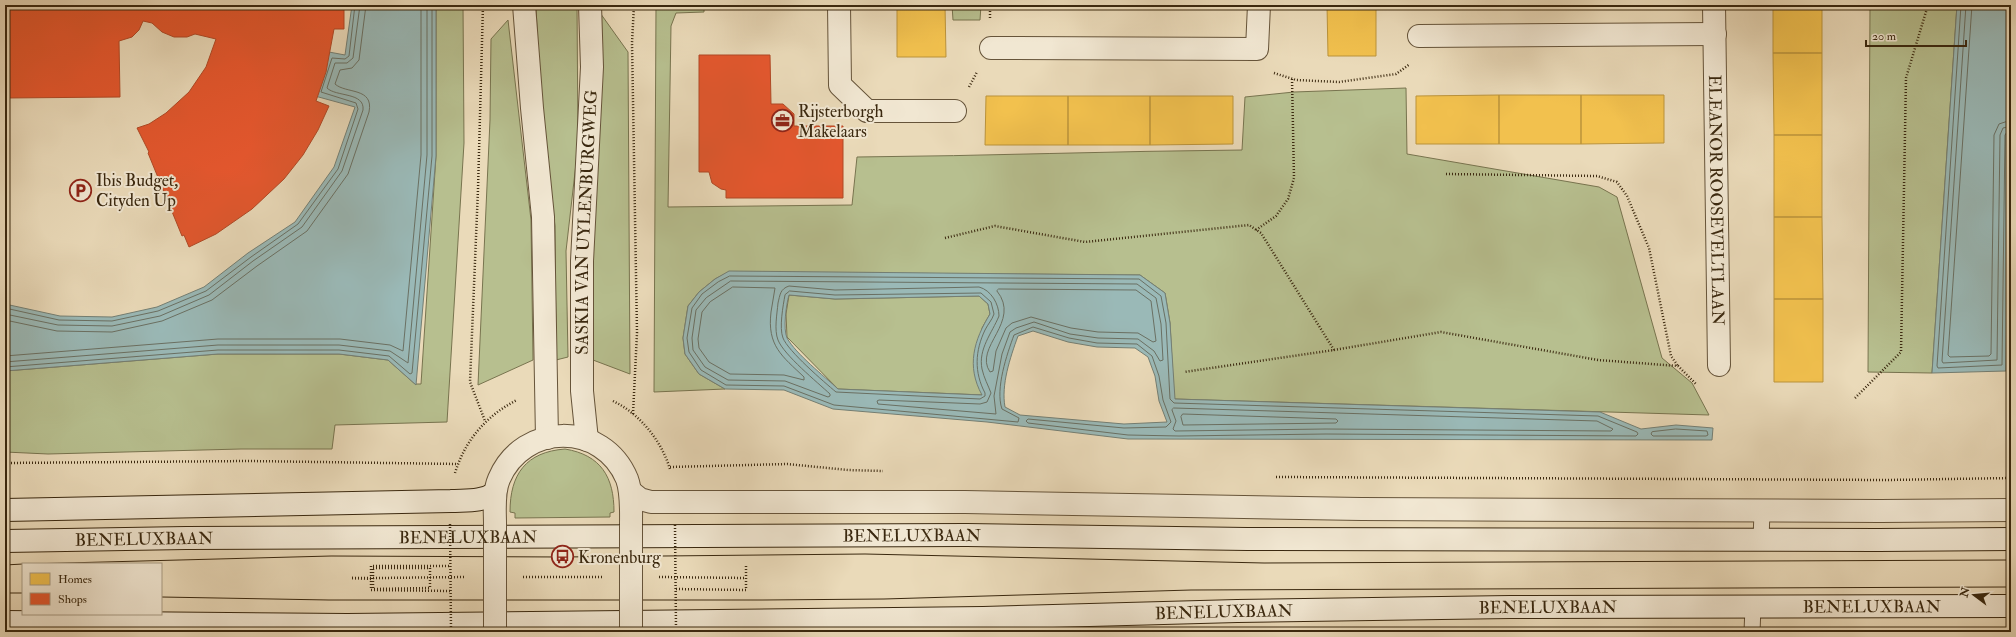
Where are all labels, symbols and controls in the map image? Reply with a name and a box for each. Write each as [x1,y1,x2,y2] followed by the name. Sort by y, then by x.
[1866,22,1966,48] scale bar
[1872,29,1897,44] text: 20 m
[1704,74,1729,326] street label: ELEANOR ROOSEVELTLAAN
[572,89,601,355] street label: SASKIA VAN UYLENBURGWEG
[798,101,884,142] place label: Rijsterborgh Makelaars
[769,108,795,134] office icon: Rijsterborgh Makelaars
[96,170,178,212] place label: Ibis Budget, Cityden Up
[68,177,94,203] parking icon: Ibis Budget, Cityden Up
[843,524,982,546] street label: BENELUXBAAN
[399,526,538,548] street label: BENELUXBAAN
[75,527,214,550] street label: BENELUXBAAN
[549,544,575,570] bus stop icon: Kronenburg
[578,547,661,568] place label: Kronenburg
[22,563,162,615] legend
[58,572,92,587] text: Homes
[1954,575,1994,615] north arrow
[1957,585,1973,600] text: N
[58,592,87,607] text: Shops
[1479,596,1618,618] street label: BENELUXBAAN
[1803,596,1942,617] street label: BENELUXBAAN
[1154,600,1294,624] street label: BENELUXBAAN

